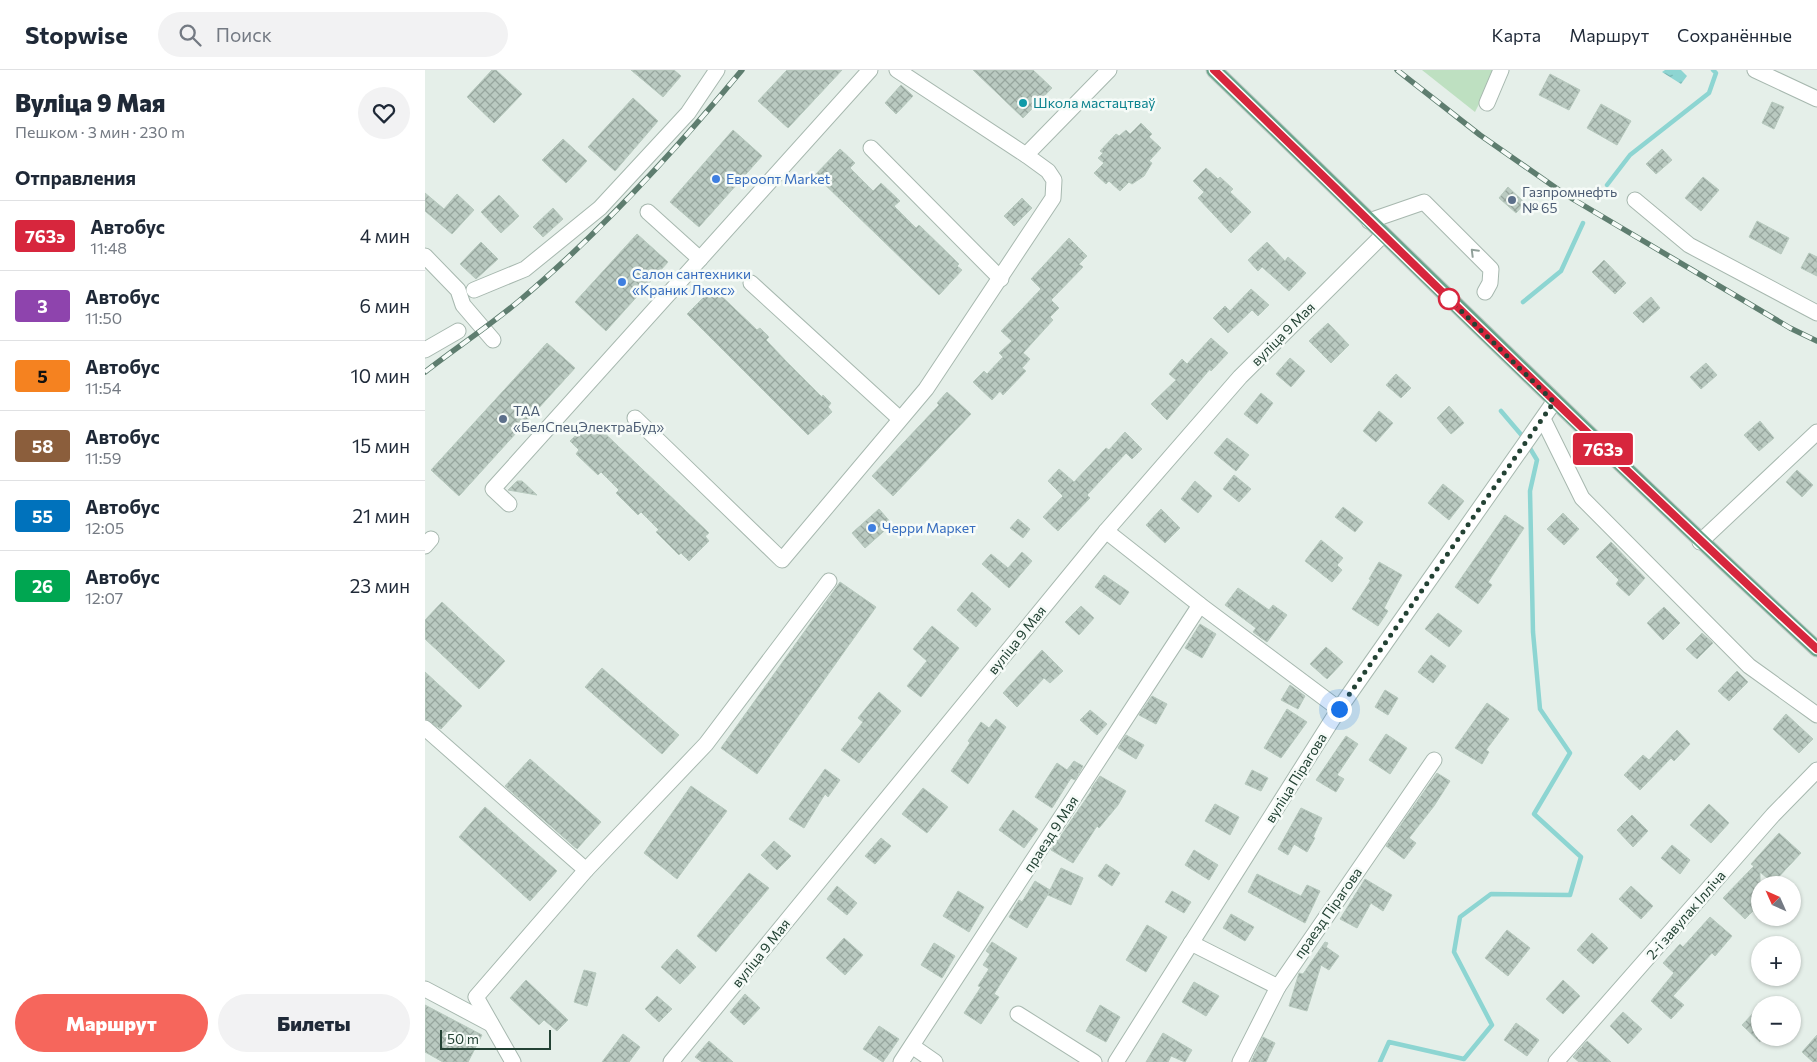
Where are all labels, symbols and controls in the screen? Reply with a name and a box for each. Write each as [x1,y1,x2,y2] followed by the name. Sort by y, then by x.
[158,12,508,57] search box
[25,20,128,49] text: Stopwise
[176,21,204,49] icon: search
[216,23,272,46] text: Поиск
[1492,24,1541,46] text: Карта
[1569,24,1649,46] text: Маршрут
[1677,24,1792,46] text: Сохранённые
[358,87,410,139] button: heart
[15,88,165,117] text: Вуліца 9 Мая
[1033,94,1156,111] place label: Школа мастацтваў
[1017,97,1029,109] marker: Школа мастацтваў
[15,122,185,141] text: Пешком · 3 мин · 230 m
[15,166,136,189] text: Отправления
[726,170,831,187] place label: Евроопт Market
[710,173,722,185] marker: Евроопт Market
[1522,183,1617,216] place label: Газпромнефть № 65
[1506,194,1518,206] marker: Газпромнефть № 65
[90,215,165,238] text: Автобус
[360,224,410,247] text: 4 мин
[25,225,65,247] text: 763э
[90,238,127,257] text: 11:48
[1471,249,1480,258] one-way arrow
[632,265,751,298] place label: Салон сантехники «Краник Люкс»
[616,276,628,288] marker: Салон сантехники «Краник Люкс»
[85,285,160,308] text: Автобус
[1438,288,1460,310] unlabelled marker
[360,294,410,317] text: 6 мин
[37,295,48,317] text: 3
[1247,298,1318,369] street label: вуліца 9 Мая
[85,308,122,327] text: 11:50
[85,355,160,378] text: Автобус
[351,364,410,387] text: 10 мин
[37,365,48,387] text: 5
[85,378,121,397] text: 11:54
[513,402,664,435] place label: ТАА «БелСпецЭлектраБуд»
[497,413,509,425] marker: ТАА «БелСпецЭлектраБуд»
[85,425,160,448] text: Автобус
[1568,433,1638,465] line badge: 763э
[352,434,410,457] text: 15 мин
[32,435,53,457] text: 58
[1583,438,1623,460] text: 763э
[85,448,121,467] text: 11:59
[85,495,160,518] text: Автобус
[352,504,410,527] text: 21 мин
[32,505,53,527] text: 55
[85,518,124,537] text: 12:05
[882,519,976,536] place label: Черри Маркет
[866,522,878,534] marker: Черри Маркет
[85,565,160,588] text: Автобус
[350,574,410,597] text: 23 мин
[32,575,53,597] text: 26
[85,588,123,607] text: 12:07
[984,602,1049,677] street label: вуліца 9 Мая
[1327,697,1352,722] your location
[1261,730,1330,826] street label: вуліца Пірагова
[1020,792,1082,875] street label: праезд 9 Мая
[1290,864,1365,961] street label: праезд Пірагова
[1642,867,1729,963] street label: 2-і завулак Ілліча
[1751,876,1801,926] north arrow
[1751,876,1801,1046] map controls
[728,915,793,990] street label: вуліца 9 Мая
[1751,936,1801,986] button: +
[15,994,208,1052] button: Маршрут
[218,994,410,1052] button: Билеты
[1751,996,1801,1046] button: −
[440,1027,551,1050] scale bar
[447,1030,479,1047] text: 50 m

